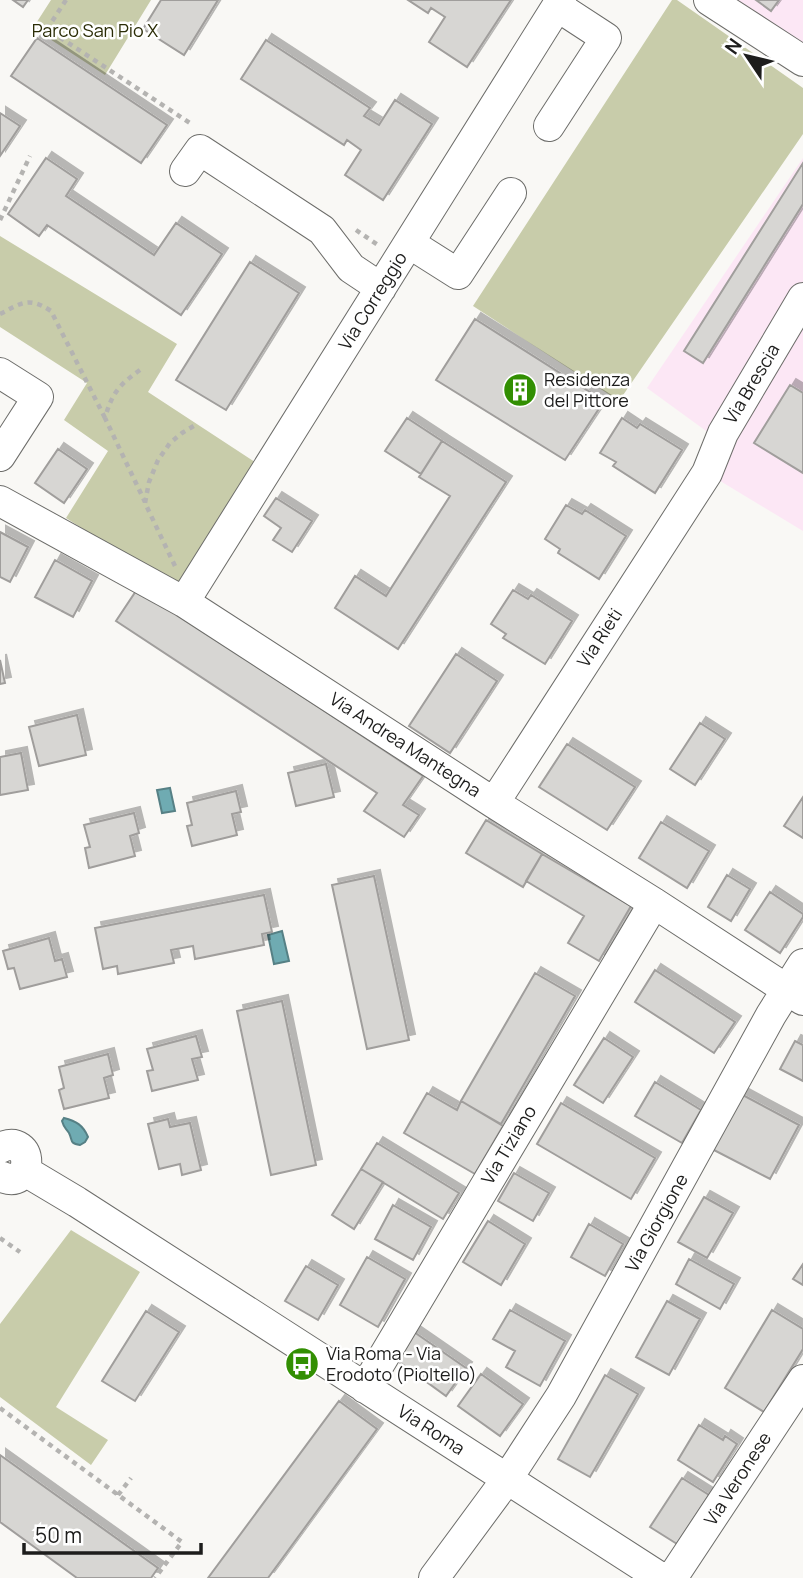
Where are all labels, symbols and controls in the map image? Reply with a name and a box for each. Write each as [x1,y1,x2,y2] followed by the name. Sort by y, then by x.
[32,18,158,42] park label: Parco San Pio X
[712,21,782,91] north arrow
[719,33,748,59] text: N
[332,247,412,354] street label: Via Correggio
[718,339,784,428] street label: Via Brescia
[544,367,630,412] place label: Residenza del Pittore
[501,371,539,409] building icon: Residenza del Pittore
[571,603,627,672] street label: Via Rieti
[325,686,486,802] street label: Via Andrea Mantegna
[475,1100,541,1188] street label: Via Tiziano
[619,1169,693,1276] street label: Via Giorgione
[326,1341,477,1386] place label: Via Roma - Via Erodoto (Pioltello)
[283,1345,321,1383] bus stop icon: Via Roma - Via Erodoto (Pioltello)
[393,1399,470,1460] street label: Via Roma
[698,1427,776,1530] street label: Via Veronese
[24,1512,201,1556] scale bar
[35,1521,82,1549] text: 50 m

